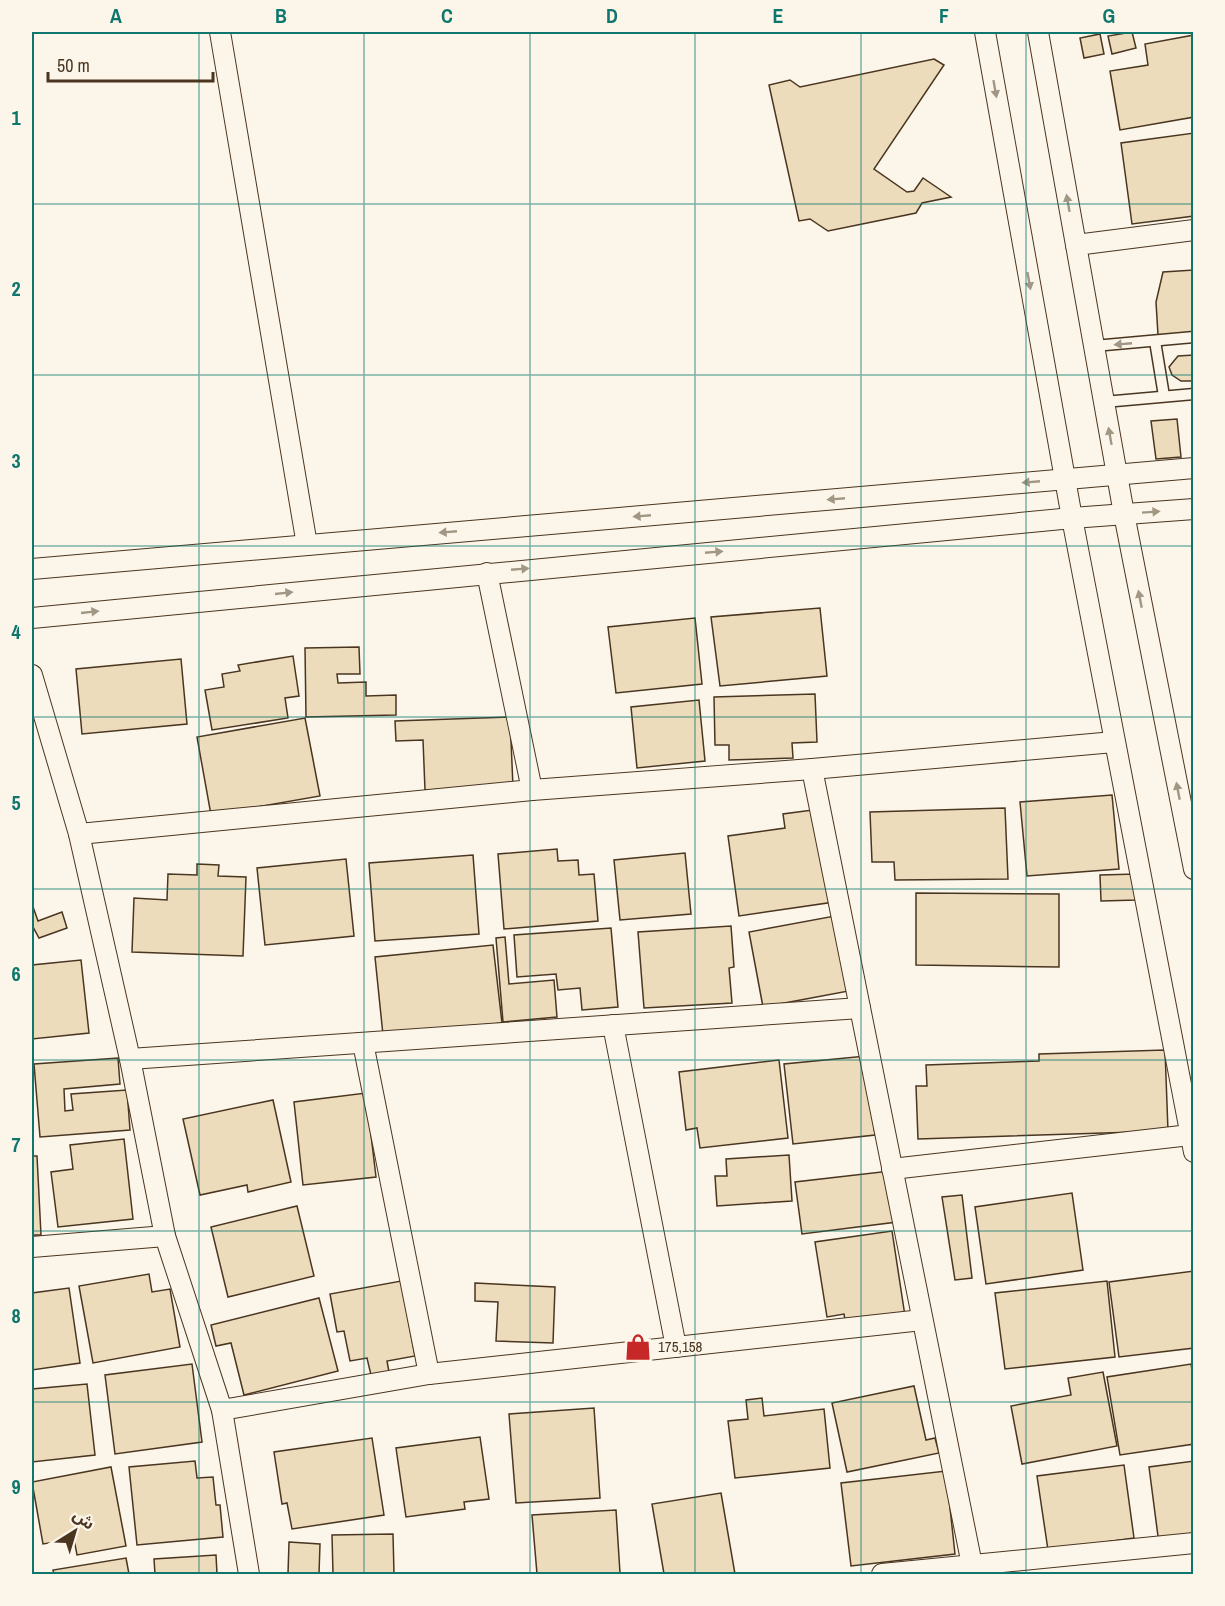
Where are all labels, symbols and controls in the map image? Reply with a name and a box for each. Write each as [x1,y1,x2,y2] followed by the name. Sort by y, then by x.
[110,2,122,29] text: A
[275,2,287,29] text: B
[441,2,453,29] text: C
[606,2,618,29] text: D
[773,2,784,29] text: E
[939,2,949,29] text: F
[1103,2,1115,29] text: G
[48,45,213,83] scale bar
[57,53,90,78] text: 50 m
[991,80,1000,99] one-way arrow
[11,104,21,131] text: 1
[1063,193,1072,212] one-way arrow
[1025,272,1034,291] one-way arrow
[11,275,21,302] text: 2
[1113,339,1132,349] one-way arrow
[1105,426,1114,445] one-way arrow
[11,447,21,474] text: 3
[1021,477,1040,487] one-way arrow
[827,494,846,504] one-way arrow
[1141,508,1160,517] one-way arrow
[633,511,652,520] one-way arrow
[438,528,457,537] one-way arrow
[704,547,723,557] one-way arrow
[510,565,529,574] one-way arrow
[274,588,293,598] one-way arrow
[1135,590,1145,609] one-way arrow
[80,607,99,617] one-way arrow
[11,618,21,645] text: 4
[1173,781,1182,800] one-way arrow
[11,789,21,816] text: 5
[11,960,21,987] text: 6
[11,1131,21,1158] text: 7
[11,1302,21,1329] text: 8
[623,1332,653,1362] shop icon: 175,158
[658,1336,703,1357] place label: 175,158
[11,1473,21,1500] text: 9
[45,1501,105,1561] north arrow
[69,1504,99,1534] text: ش

